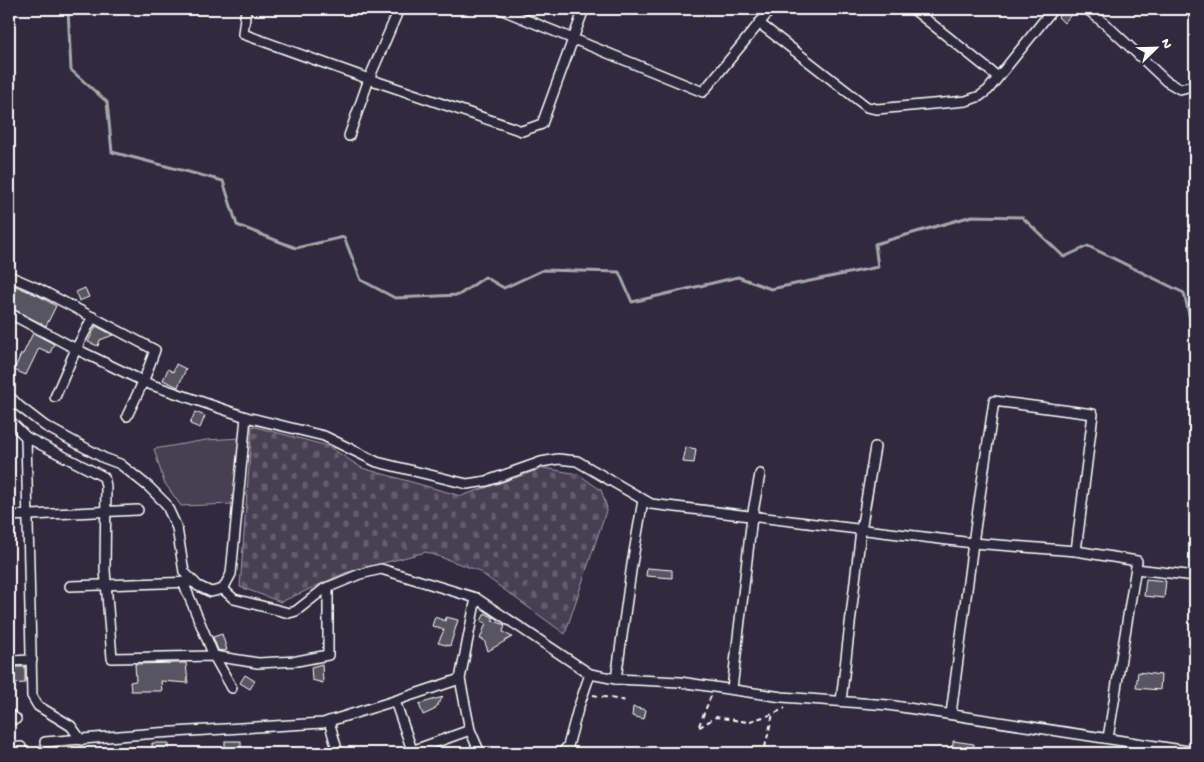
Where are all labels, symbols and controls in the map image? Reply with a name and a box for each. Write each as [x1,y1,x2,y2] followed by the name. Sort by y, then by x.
[1132,22,1182,72] north arrow
[1156,36,1175,51] text: N

